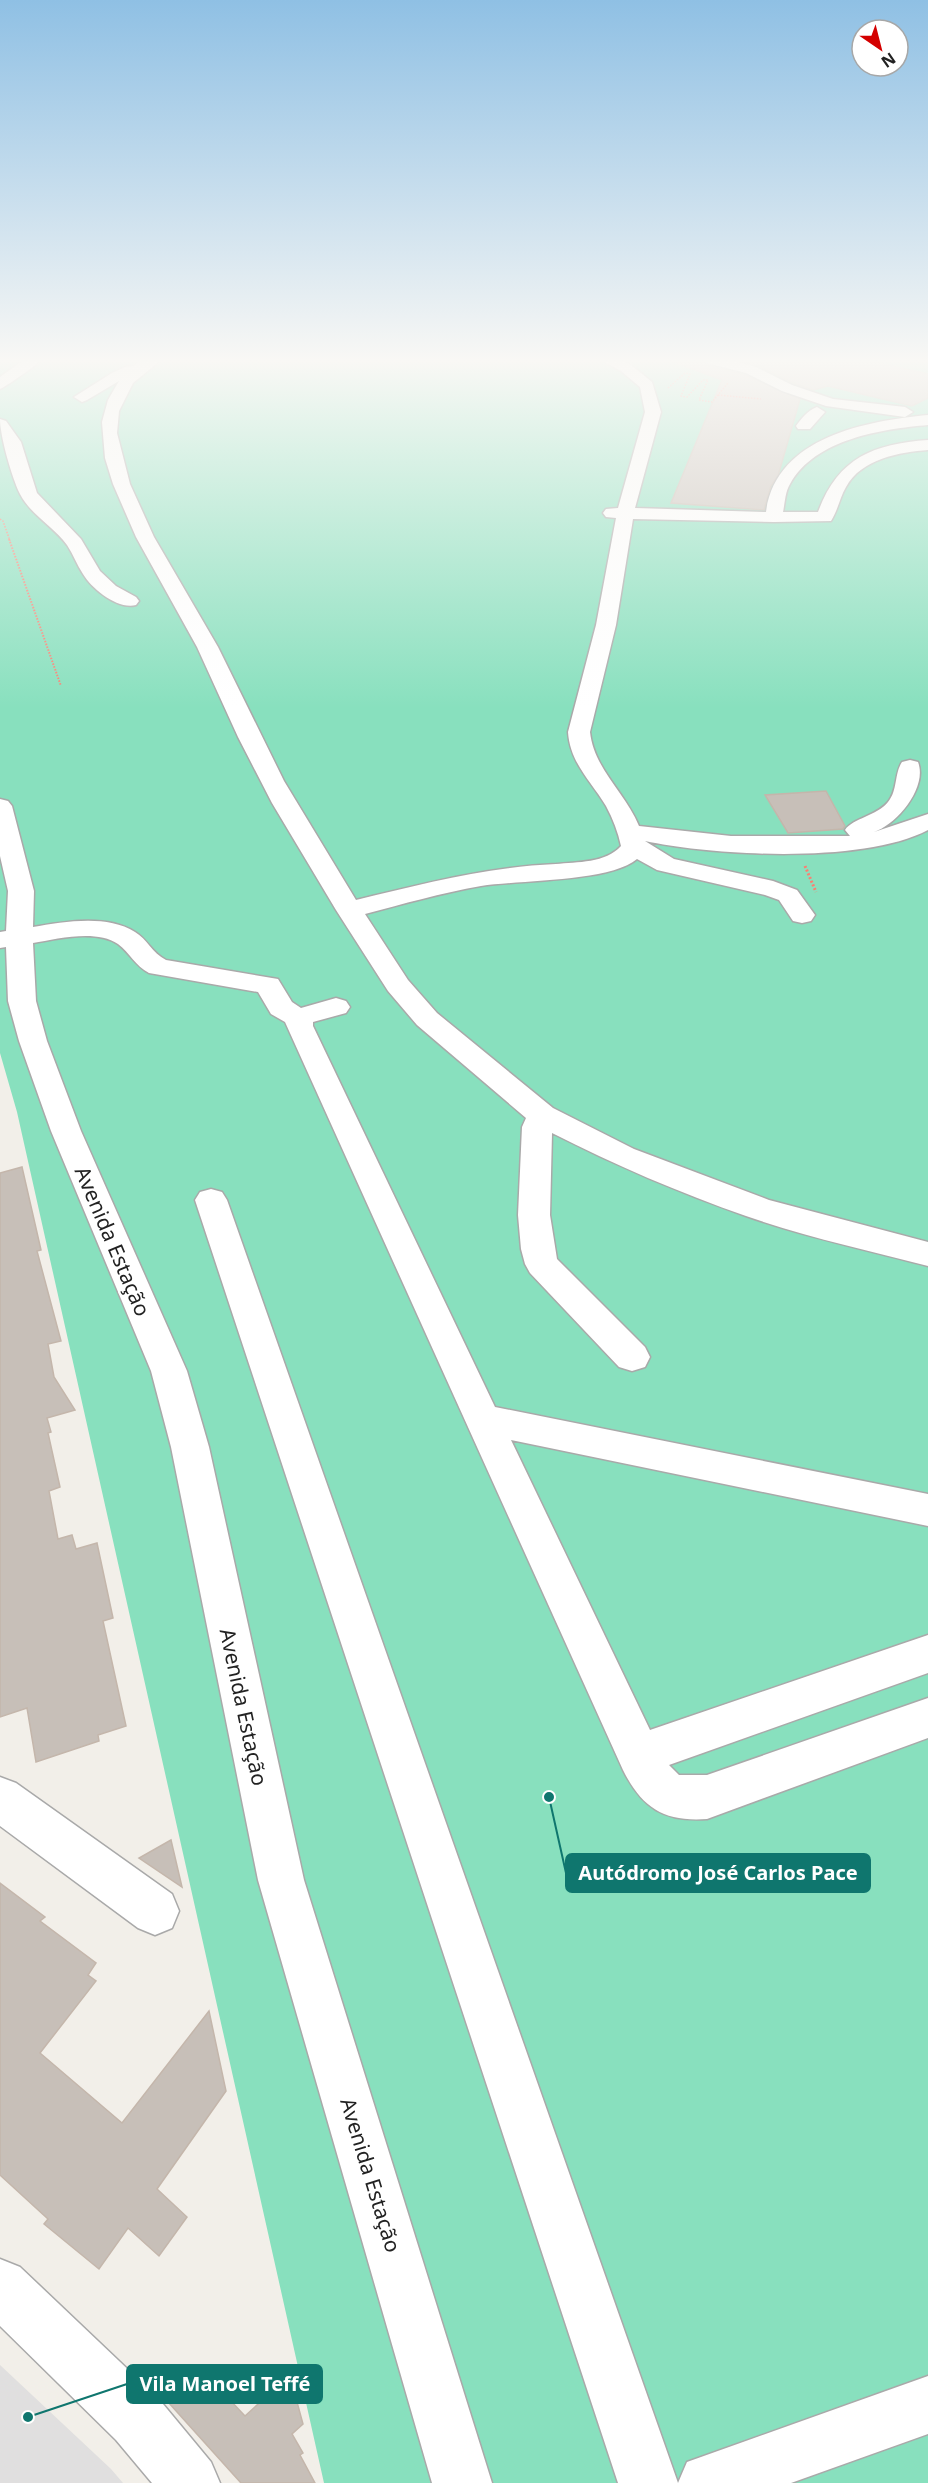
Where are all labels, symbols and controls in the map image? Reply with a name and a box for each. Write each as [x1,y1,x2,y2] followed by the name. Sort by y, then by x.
[850,18,910,78] north arrow
[877,48,900,73] text: N
[69,1162,157,1320] street label: Avenida Estação
[214,1626,274,1788] street label: Avenida Estação
[566,1854,870,1892] callout: Autódromo José Carlos Pace
[578,1859,858,1886] text: Autódromo José Carlos Pace
[334,2094,408,2256] street label: Avenida Estação
[127,2365,322,2403] callout: Vila Manoel Teffé
[139,2370,311,2397] text: Vila Manoel Teffé

